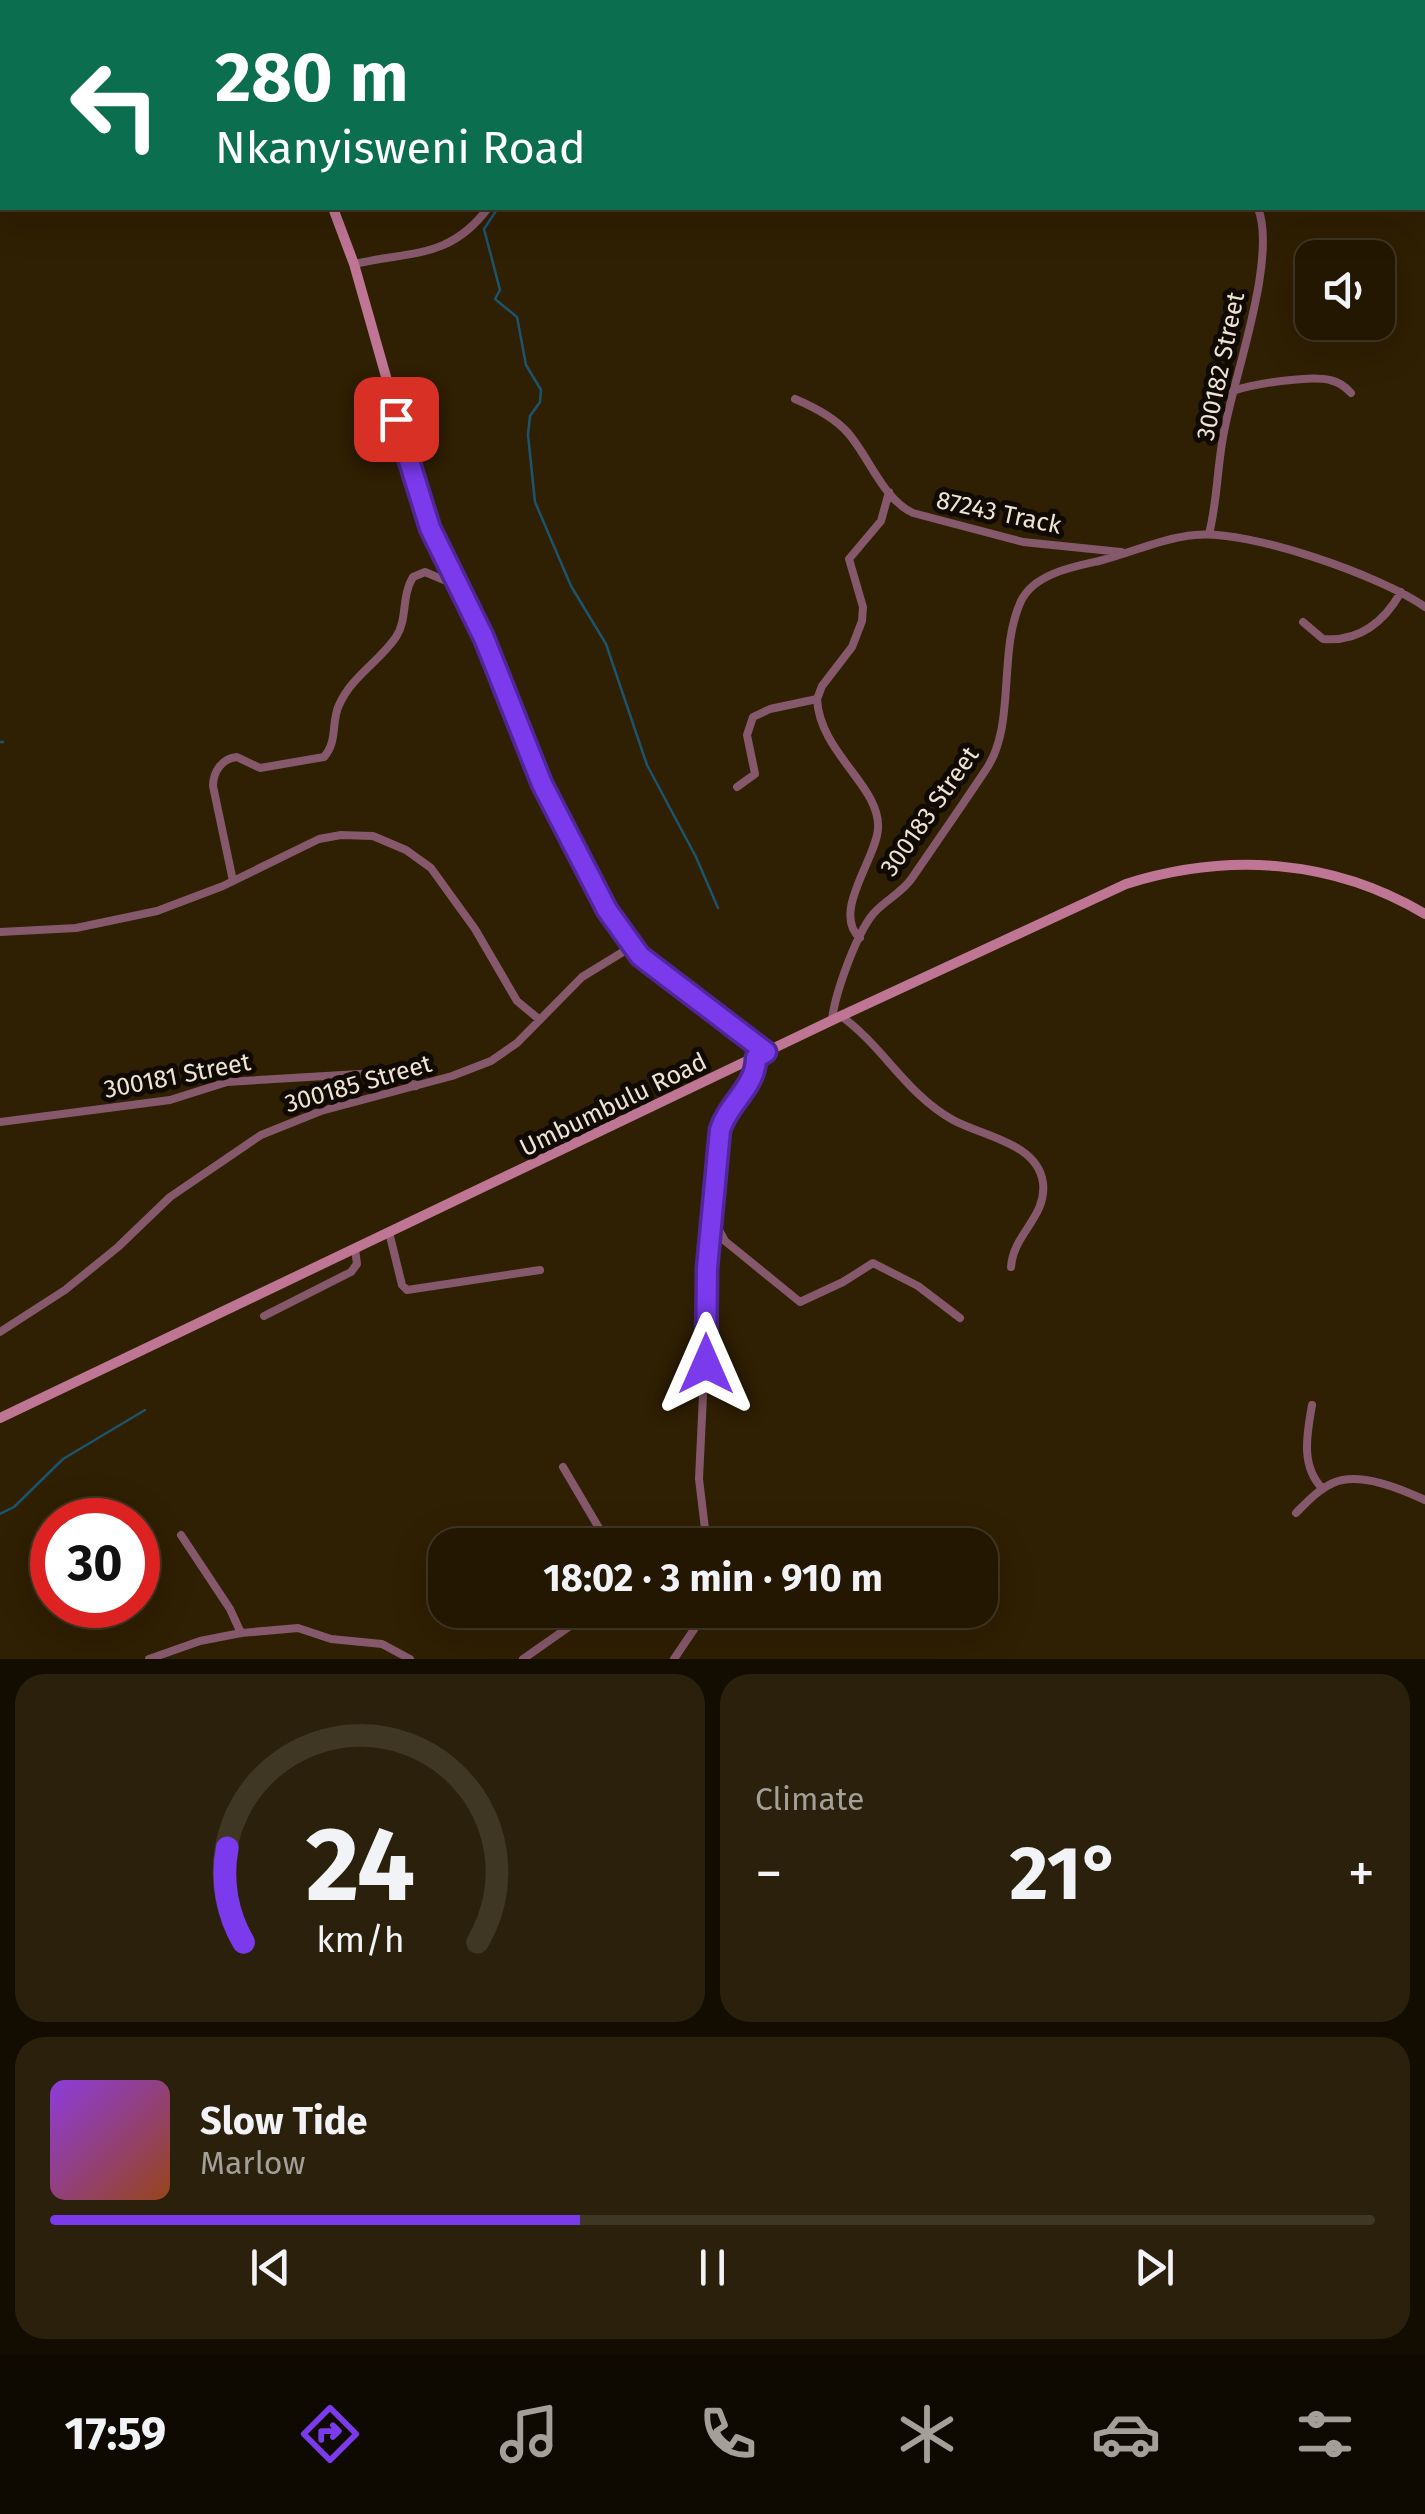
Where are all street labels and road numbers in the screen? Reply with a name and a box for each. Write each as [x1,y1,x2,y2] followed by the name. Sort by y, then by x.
[1191,288,1252,443] street label: 300182 Street
[934,485,1064,541] street label: 87243 Track
[874,740,986,882] street label: 300183 Street
[101,1047,254,1105] street label: 300181 Street
[515,1047,712,1163] street label: Umbumbulu Road
[281,1048,436,1119] street label: 300185 Street

